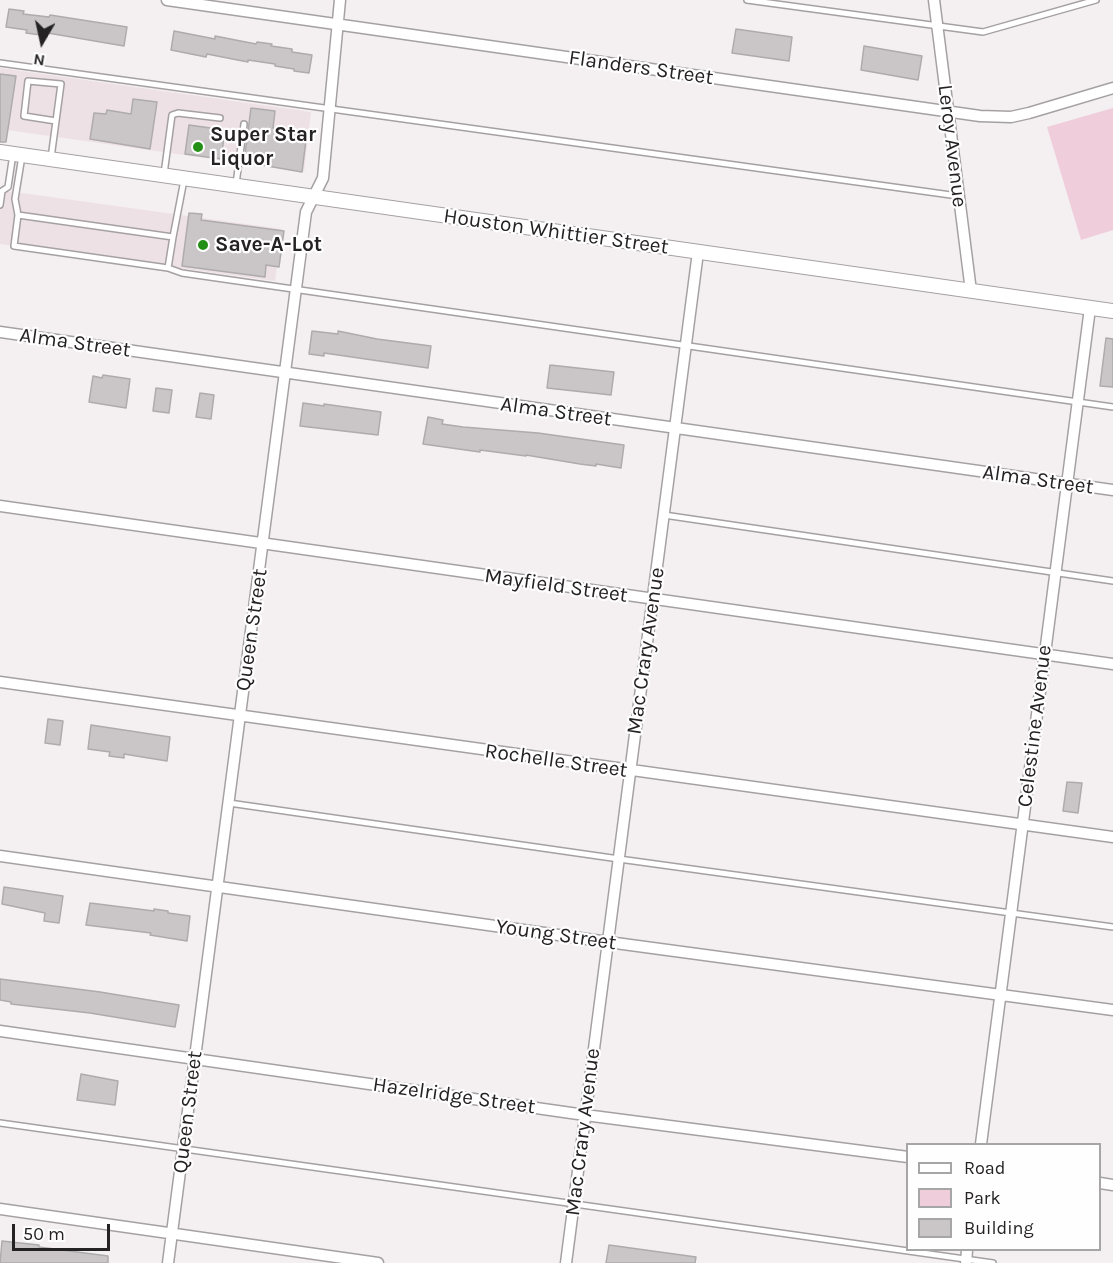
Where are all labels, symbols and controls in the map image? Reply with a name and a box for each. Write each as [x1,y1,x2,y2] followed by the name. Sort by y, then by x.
[12,12,72,72] north arrow
[567,45,715,91] street label: Flanders Street
[32,50,46,71] text: N
[932,83,972,209] street label: Leroy Avenue
[210,122,316,172] place label: Super Star Liquor
[191,140,205,154] marker: Super Star Liquor
[442,204,670,260] street label: Houston Whittier Street
[215,232,322,258] place label: Save-A-Lot
[196,238,210,252] marker: Save-A-Lot
[18,323,132,363] street label: Alma Street
[499,392,613,432] street label: Alma Street
[981,460,1095,500] street label: Alma Street
[483,563,629,609] street label: Mayfield Street
[622,566,670,736] street label: Mac Crary Avenue
[231,567,273,693] street label: Queen Street
[1013,644,1057,808] street label: Celestine Avenue
[483,739,629,783] street label: Rochelle Street
[494,914,618,956] street label: Young Street
[560,1047,606,1217] street label: Mac Crary Avenue
[168,1049,208,1175] street label: Queen Street
[371,1072,537,1120] street label: Hazelridge Street
[906,1143,1101,1251] legend
[964,1157,1005,1179] text: Road
[964,1187,1001,1209] text: Park
[15,1212,112,1250] scale bar
[964,1217,1034,1239] text: Building
[23,1223,65,1245] text: 50 m

